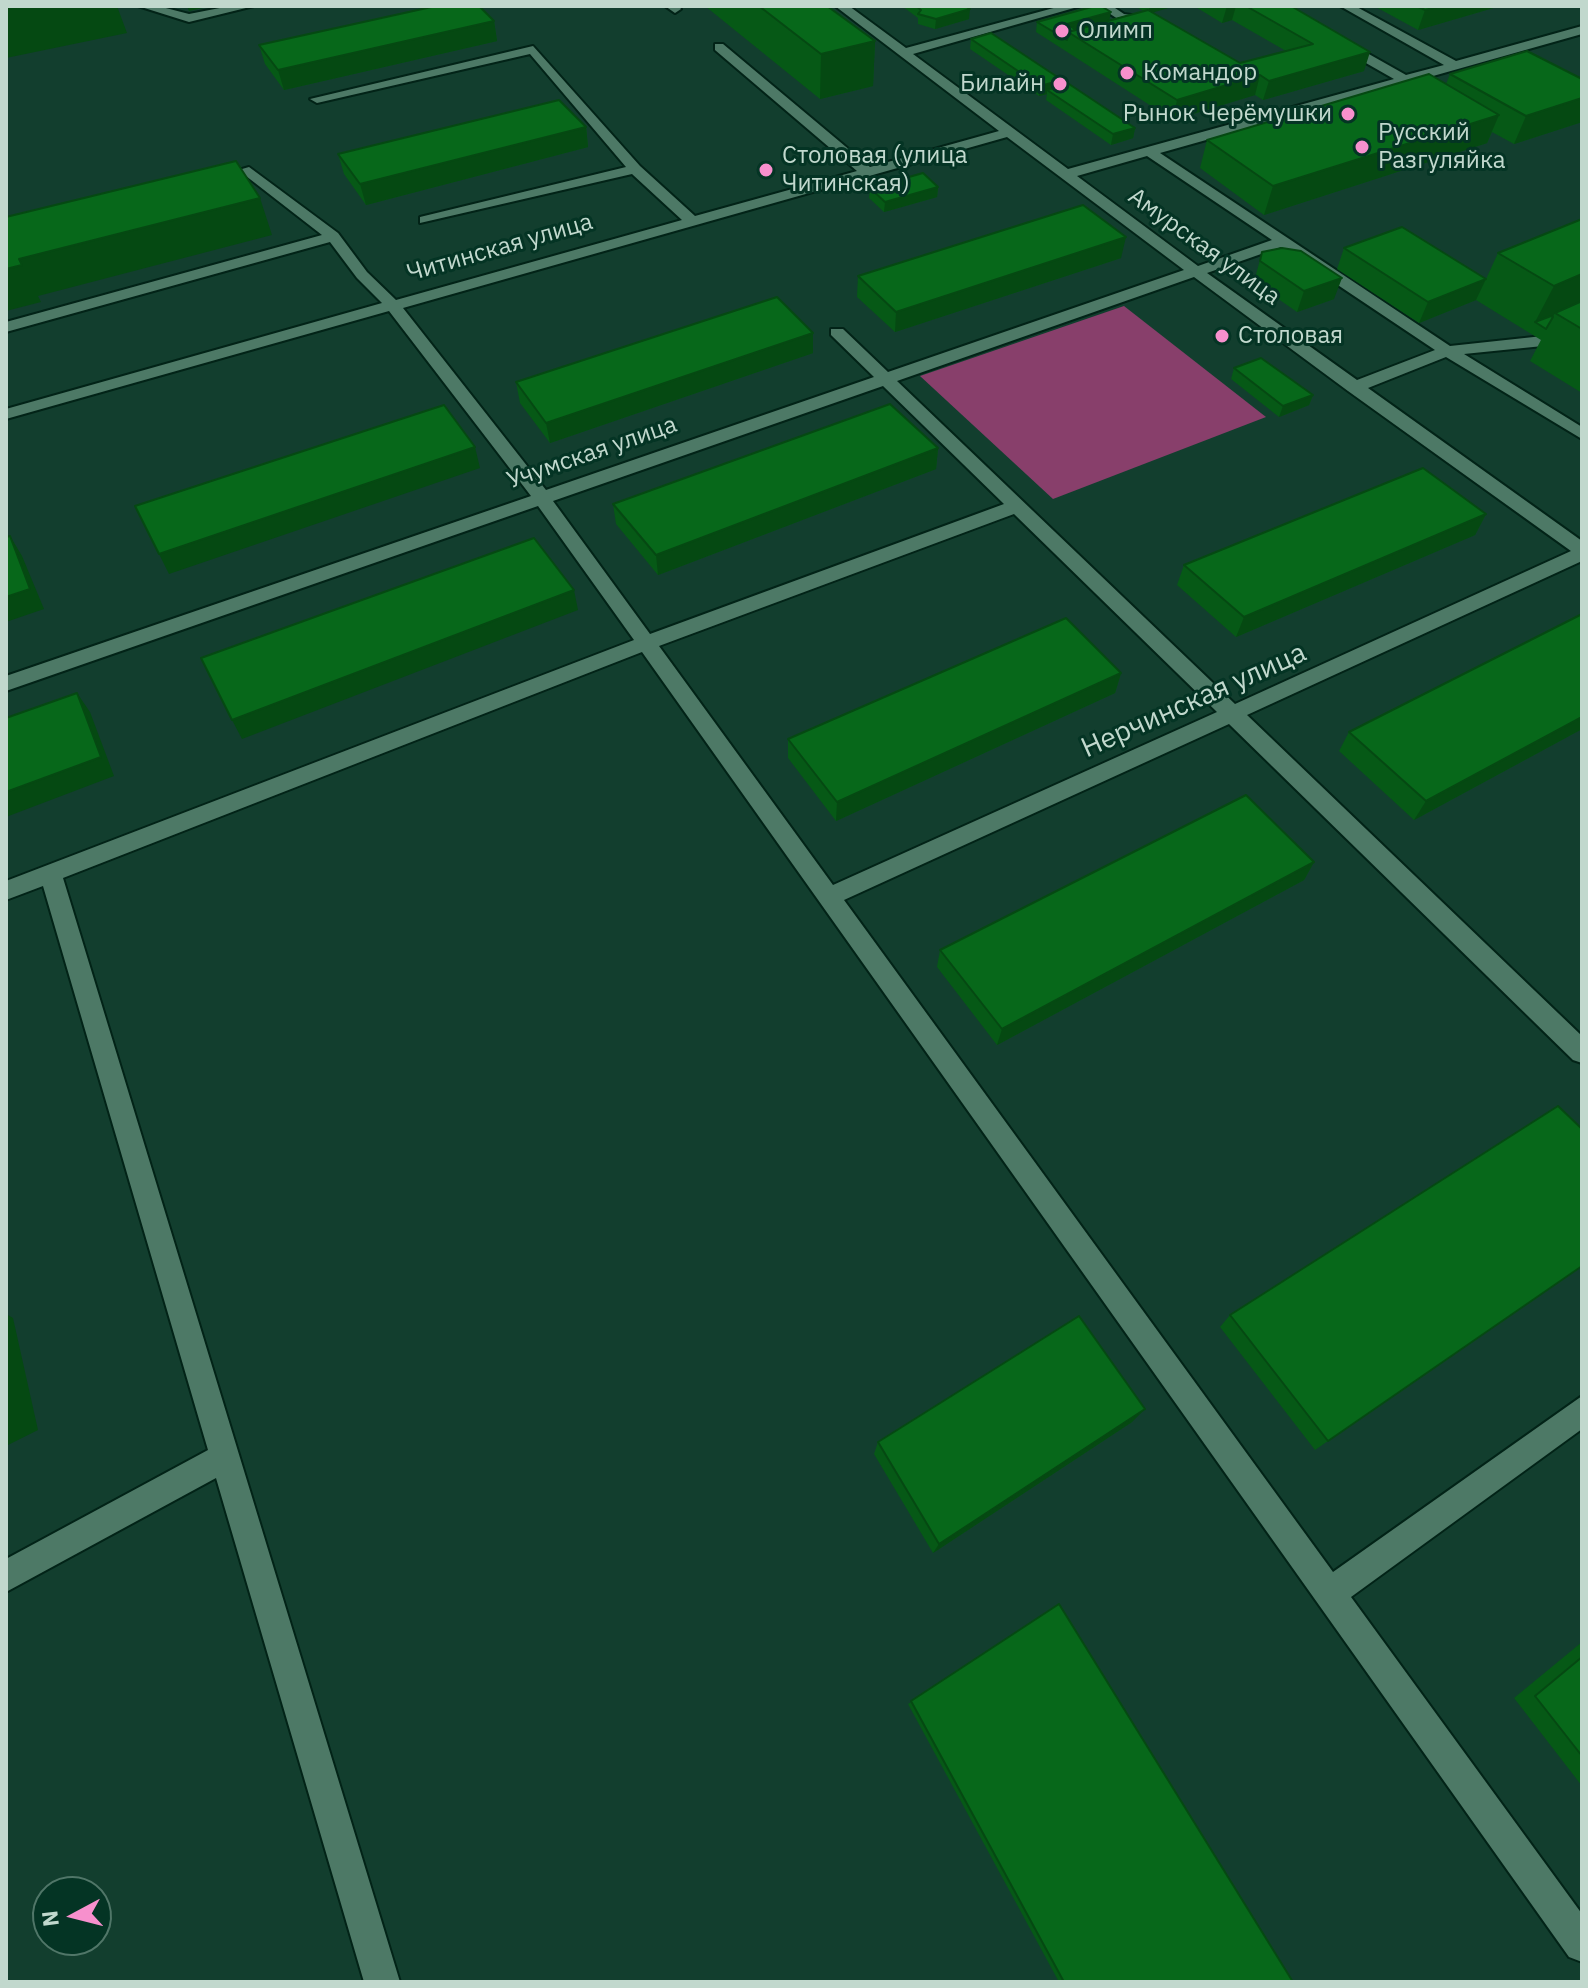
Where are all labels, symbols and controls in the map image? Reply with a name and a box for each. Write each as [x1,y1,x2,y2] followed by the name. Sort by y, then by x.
[1078,17,1153,45] place label: Олимп
[1053,22,1071,40] marker: Олимп
[1143,59,1257,87] place label: Командор
[1118,64,1136,82] marker: Командор
[960,70,1044,98] place label: Билайн
[1051,75,1069,93] marker: Билайн
[1123,100,1332,128] place label: Рынок Черёмушки
[1339,105,1357,123] marker: Рынок Черёмушки
[1378,119,1506,175] place label: Русский Разгуляйка
[1353,138,1371,156] marker: Русский Разгуляйка
[782,142,968,198] place label: Столовая (улица Читинская)
[757,161,775,179] marker: Столовая (улица Читинская)
[1122,182,1286,312] street label: Амурская улица
[404,208,596,288] street label: Читинская улица
[1238,322,1343,350] place label: Столовая
[1213,327,1231,345] marker: Столовая
[503,410,681,496] street label: Учумская улица
[1076,636,1312,766] street label: Нерчинская улица
[32,1876,112,1956] north arrow
[34,1909,65,1928] text: N

